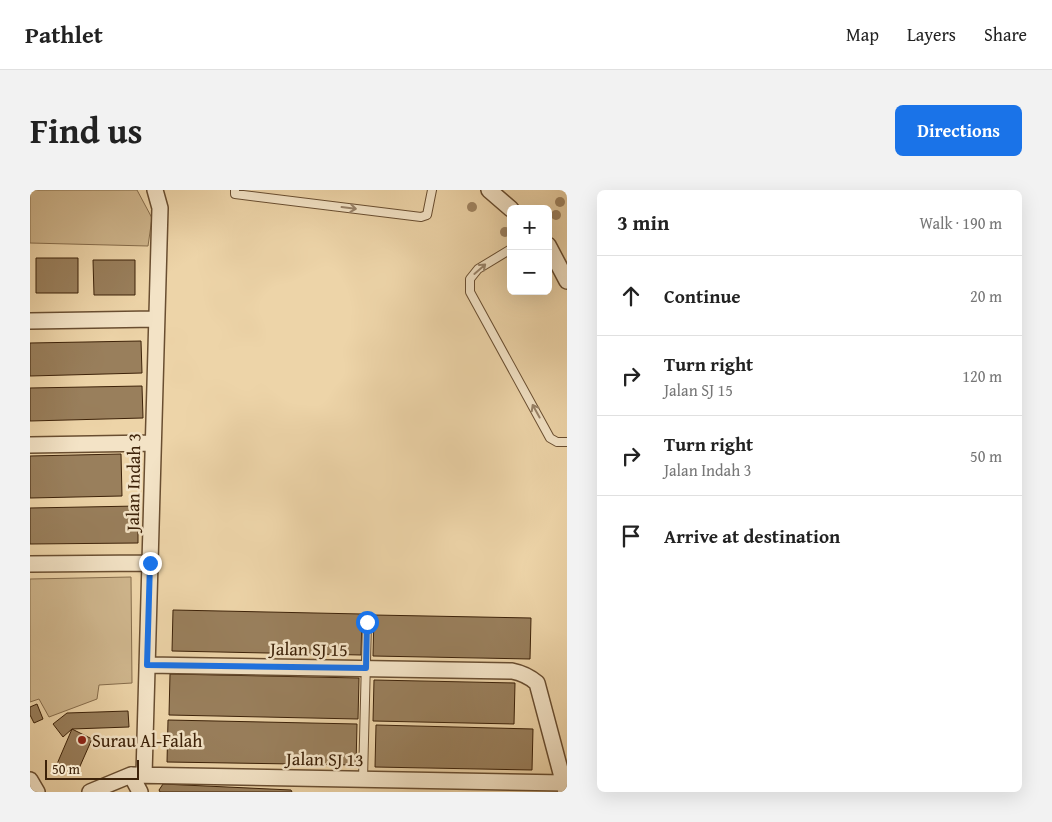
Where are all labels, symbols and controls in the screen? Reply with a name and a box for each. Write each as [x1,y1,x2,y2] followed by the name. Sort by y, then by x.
[25,17,103,52] text: Pathlet
[846,21,879,48] text: Map
[907,21,956,48] text: Layers
[984,21,1027,48] text: Share
[30,105,143,156] text: Find us
[895,105,1022,156] button: Directions
[340,203,356,213] one-way arrow
[507,205,552,295] map controls
[507,205,552,250] button: +
[617,207,669,238] text: 3 min
[919,211,1002,235] text: Walk · 190 m
[507,250,552,295] button: −
[473,264,486,275] one-way arrow
[617,282,645,310] icon: ahead
[664,282,741,310] text: Continue
[970,284,1002,308] text: 20 m
[664,350,753,378] text: Turn right
[617,362,645,390] icon: right
[962,364,1002,388] text: 120 m
[664,378,733,402] text: Jalan SJ 15
[530,404,540,419] one-way arrow
[664,430,753,458] text: Turn right
[119,433,147,533] street label: Jalan Indah 3
[617,442,645,470] icon: right
[970,444,1002,468] text: 50 m
[664,458,751,482] text: Jalan Indah 3
[617,522,645,550] icon: arrive
[664,522,840,550] text: Arrive at destination
[139,552,162,575] route end
[356,611,379,634] route start
[268,635,348,663] street label: Jalan SJ 15
[92,727,202,754] place label: Surau Al-Falah
[76,734,88,746] marker: Surau Al-Falah
[284,745,364,773] street label: Jalan SJ 13
[45,757,139,780] scale bar
[52,759,80,779] text: 50 m

